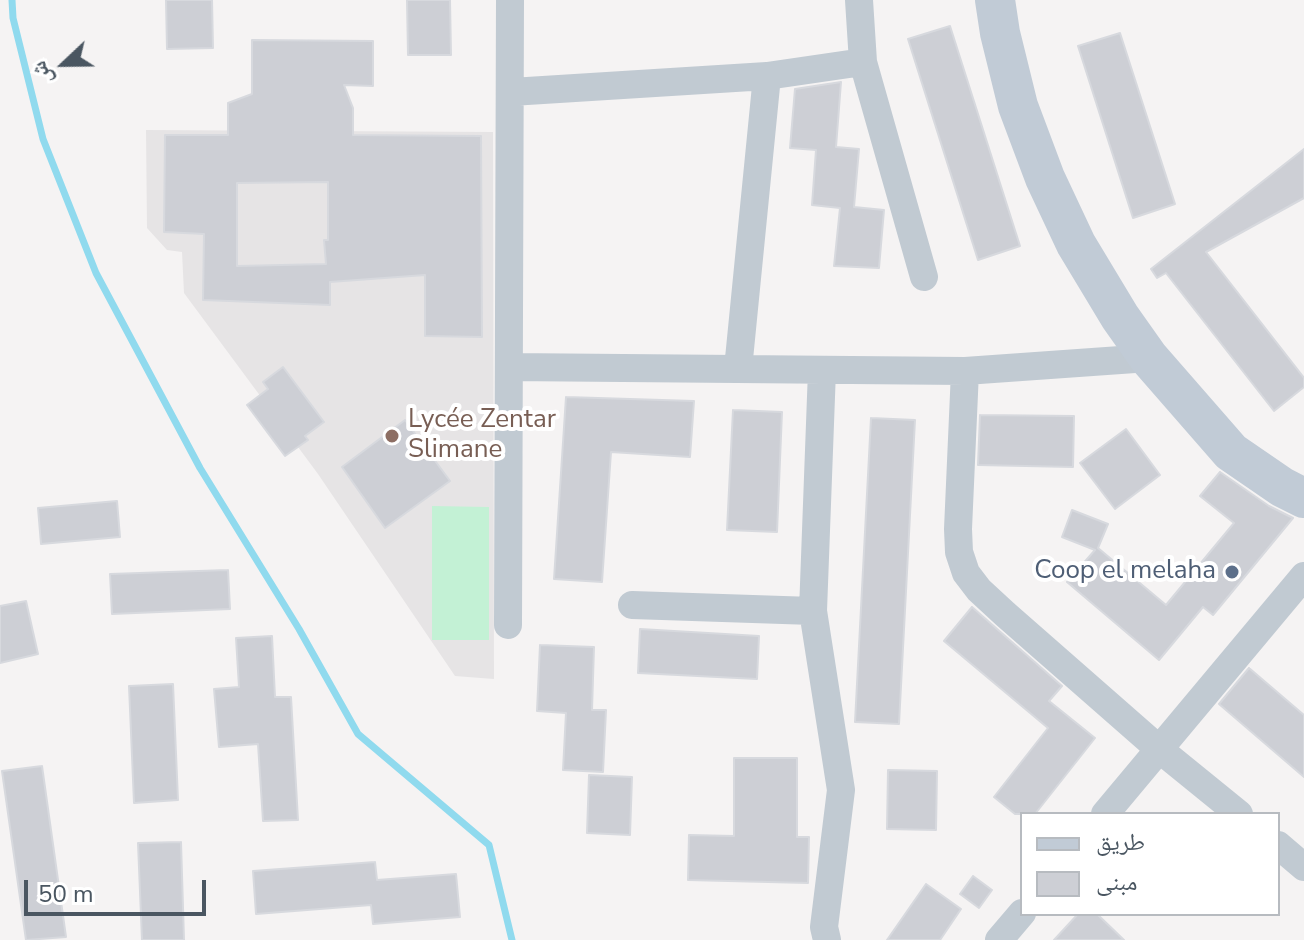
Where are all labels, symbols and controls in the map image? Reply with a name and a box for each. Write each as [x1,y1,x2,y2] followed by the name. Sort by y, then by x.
[24,24,104,104] north arrow
[23,57,60,89] text: ش
[408,405,556,466] place label: Lycée Zentar Slimane
[383,427,401,445] marker: Lycée Zentar Slimane
[1034,556,1216,588] place label: Coop el melaha
[1223,563,1241,581] marker: Coop el melaha
[1020,812,1280,916] legend
[1096,826,1145,858] text: طريق
[28,864,210,914] scale bar
[1096,866,1137,898] text: مبنى
[38,878,94,910] text: 50 m

